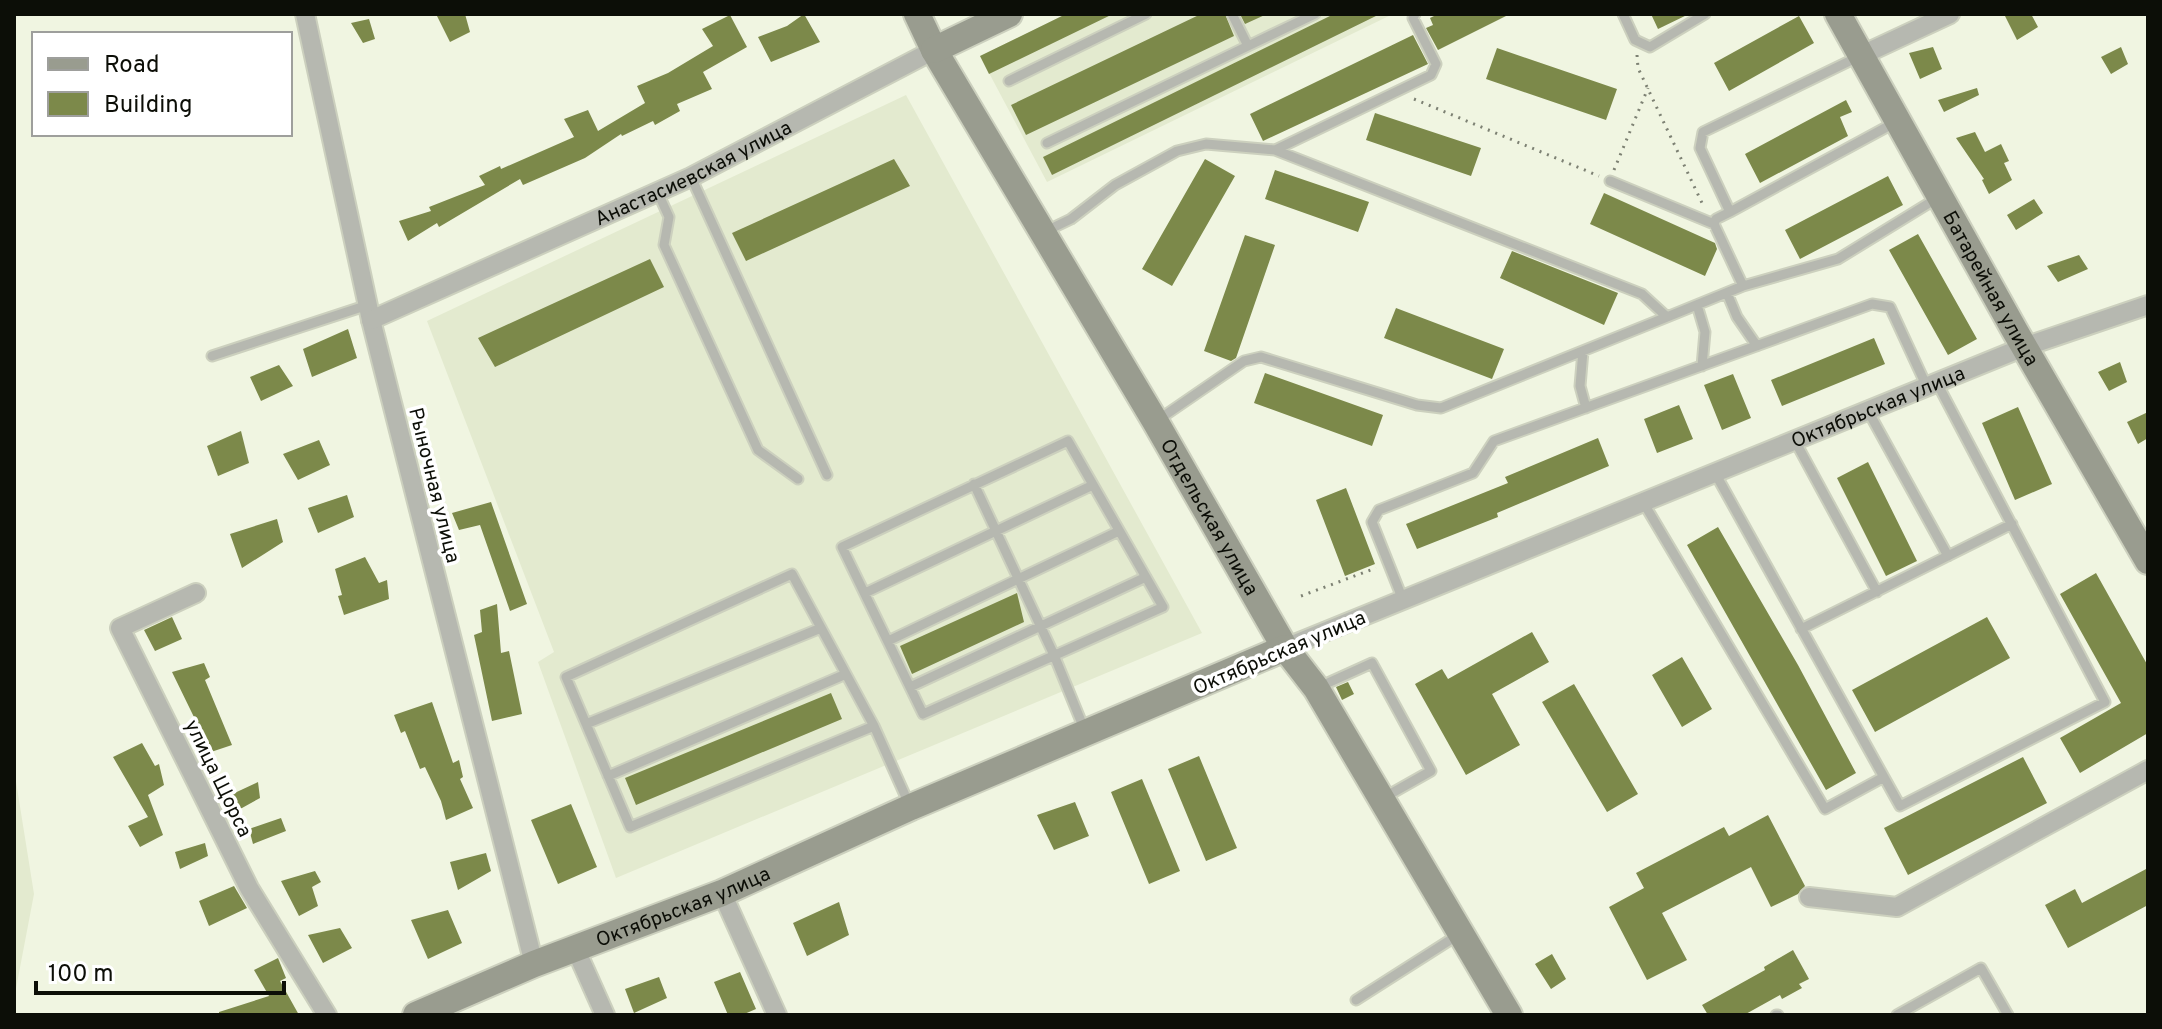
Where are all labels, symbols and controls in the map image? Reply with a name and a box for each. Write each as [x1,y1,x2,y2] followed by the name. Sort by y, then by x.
[32,32,292,136] legend
[104,51,160,81] text: Road
[104,91,193,121] text: Building
[591,116,797,233] street label: Анастасиевская улица
[1936,207,2044,371] street label: Батарейная улица
[1788,361,1969,455] street label: Октябрьская улица
[401,405,465,566] street label: Рыночная улица
[1153,435,1263,601] street label: Отдельская улица
[1189,606,1370,702] street label: Октябрьская улица
[178,716,257,842] street label: улица Щорса
[593,862,775,954] street label: Октябрьская улица
[36,945,284,995] scale bar
[48,960,114,990] text: 100 m

